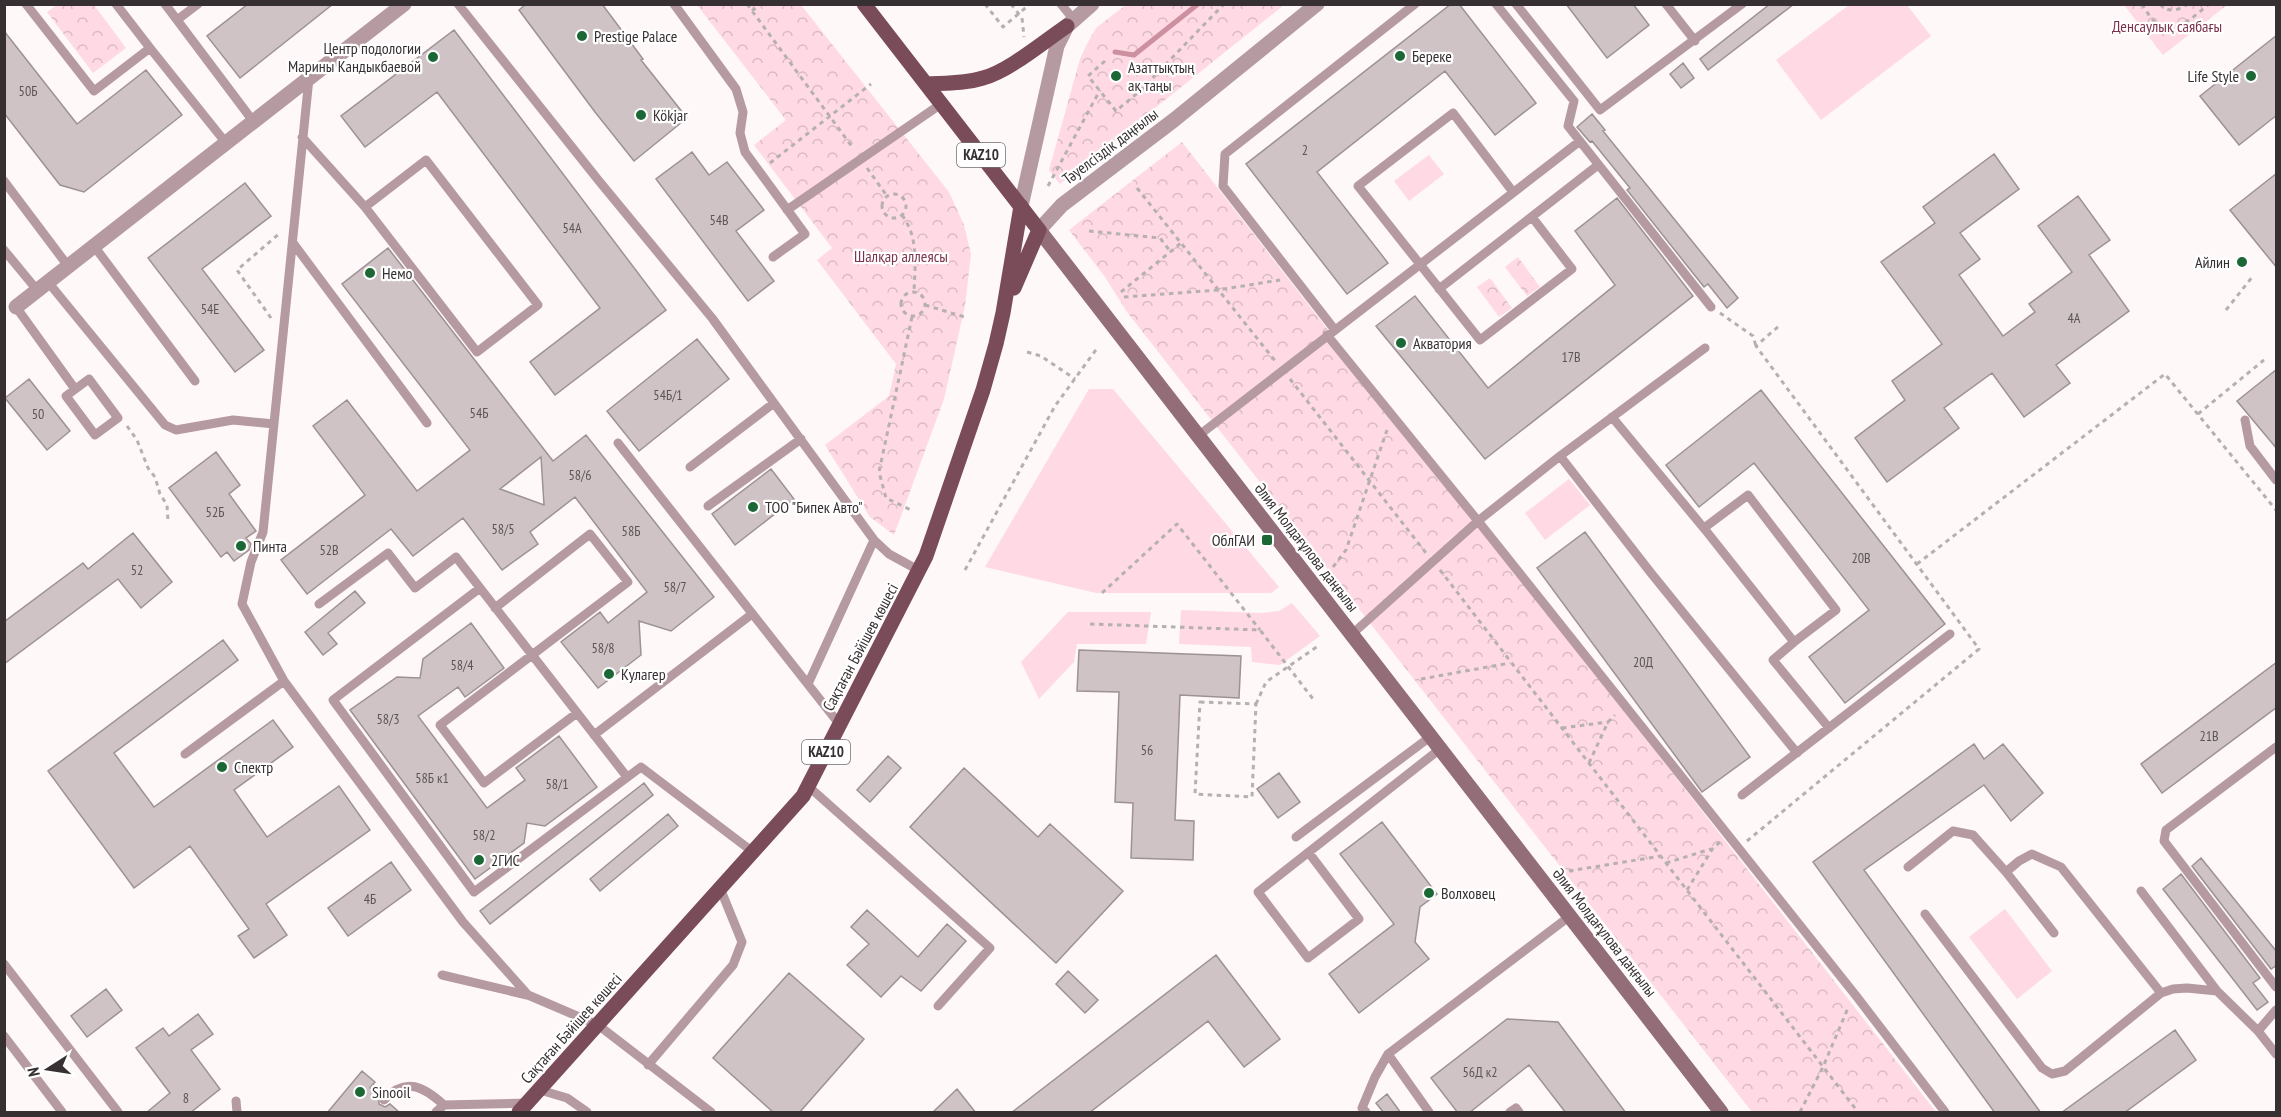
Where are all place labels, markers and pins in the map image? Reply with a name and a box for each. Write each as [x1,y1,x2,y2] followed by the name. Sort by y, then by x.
[594,26,677,46] place label: Prestige Palace
[575,29,589,43] marker: Prestige Palace
[288,38,421,76] place label: Центр подологии Марины Кандыкбаевой
[1412,46,1452,66] place label: Береке
[1393,49,1407,63] marker: Береке
[426,50,440,64] marker: Центр подологии Марины Кандыкбаевой
[1128,57,1194,95] place label: Азаттықтың ақ таңы
[2187,66,2239,86] place label: Life Style
[1109,69,1123,83] marker: Азаттықтың ақ таңы
[2244,69,2258,83] marker: Life Style
[653,105,688,125] place label: Kökjar
[634,108,648,122] marker: Kökjar
[2195,252,2230,272] place label: Айлин
[2235,255,2249,269] marker: Айлин
[382,263,413,283] place label: Немо
[363,266,377,280] marker: Немо
[1413,333,1472,353] place label: Акватория
[1394,336,1408,350] marker: Акватория
[765,497,863,517] place label: ТОО "Бипек Авто"
[746,500,760,514] marker: ТОО "Бипек Авто"
[1212,530,1255,550] place label: ОблГАИ
[1260,533,1274,547] marker: ОблГАИ
[253,536,287,556] place label: Пинта
[234,539,248,553] marker: Пинта
[621,664,666,684] place label: Кулагер
[602,667,616,681] marker: Кулагер
[234,757,273,777] place label: Спектр
[215,760,229,774] marker: Спектр
[491,850,520,870] place label: 2ГИС
[472,853,486,867] marker: 2ГИС
[1441,883,1495,903] place label: Волховец
[1422,886,1436,900] marker: Волховец
[372,1082,411,1102] place label: Sinooil
[353,1085,367,1099] marker: Sinooil

